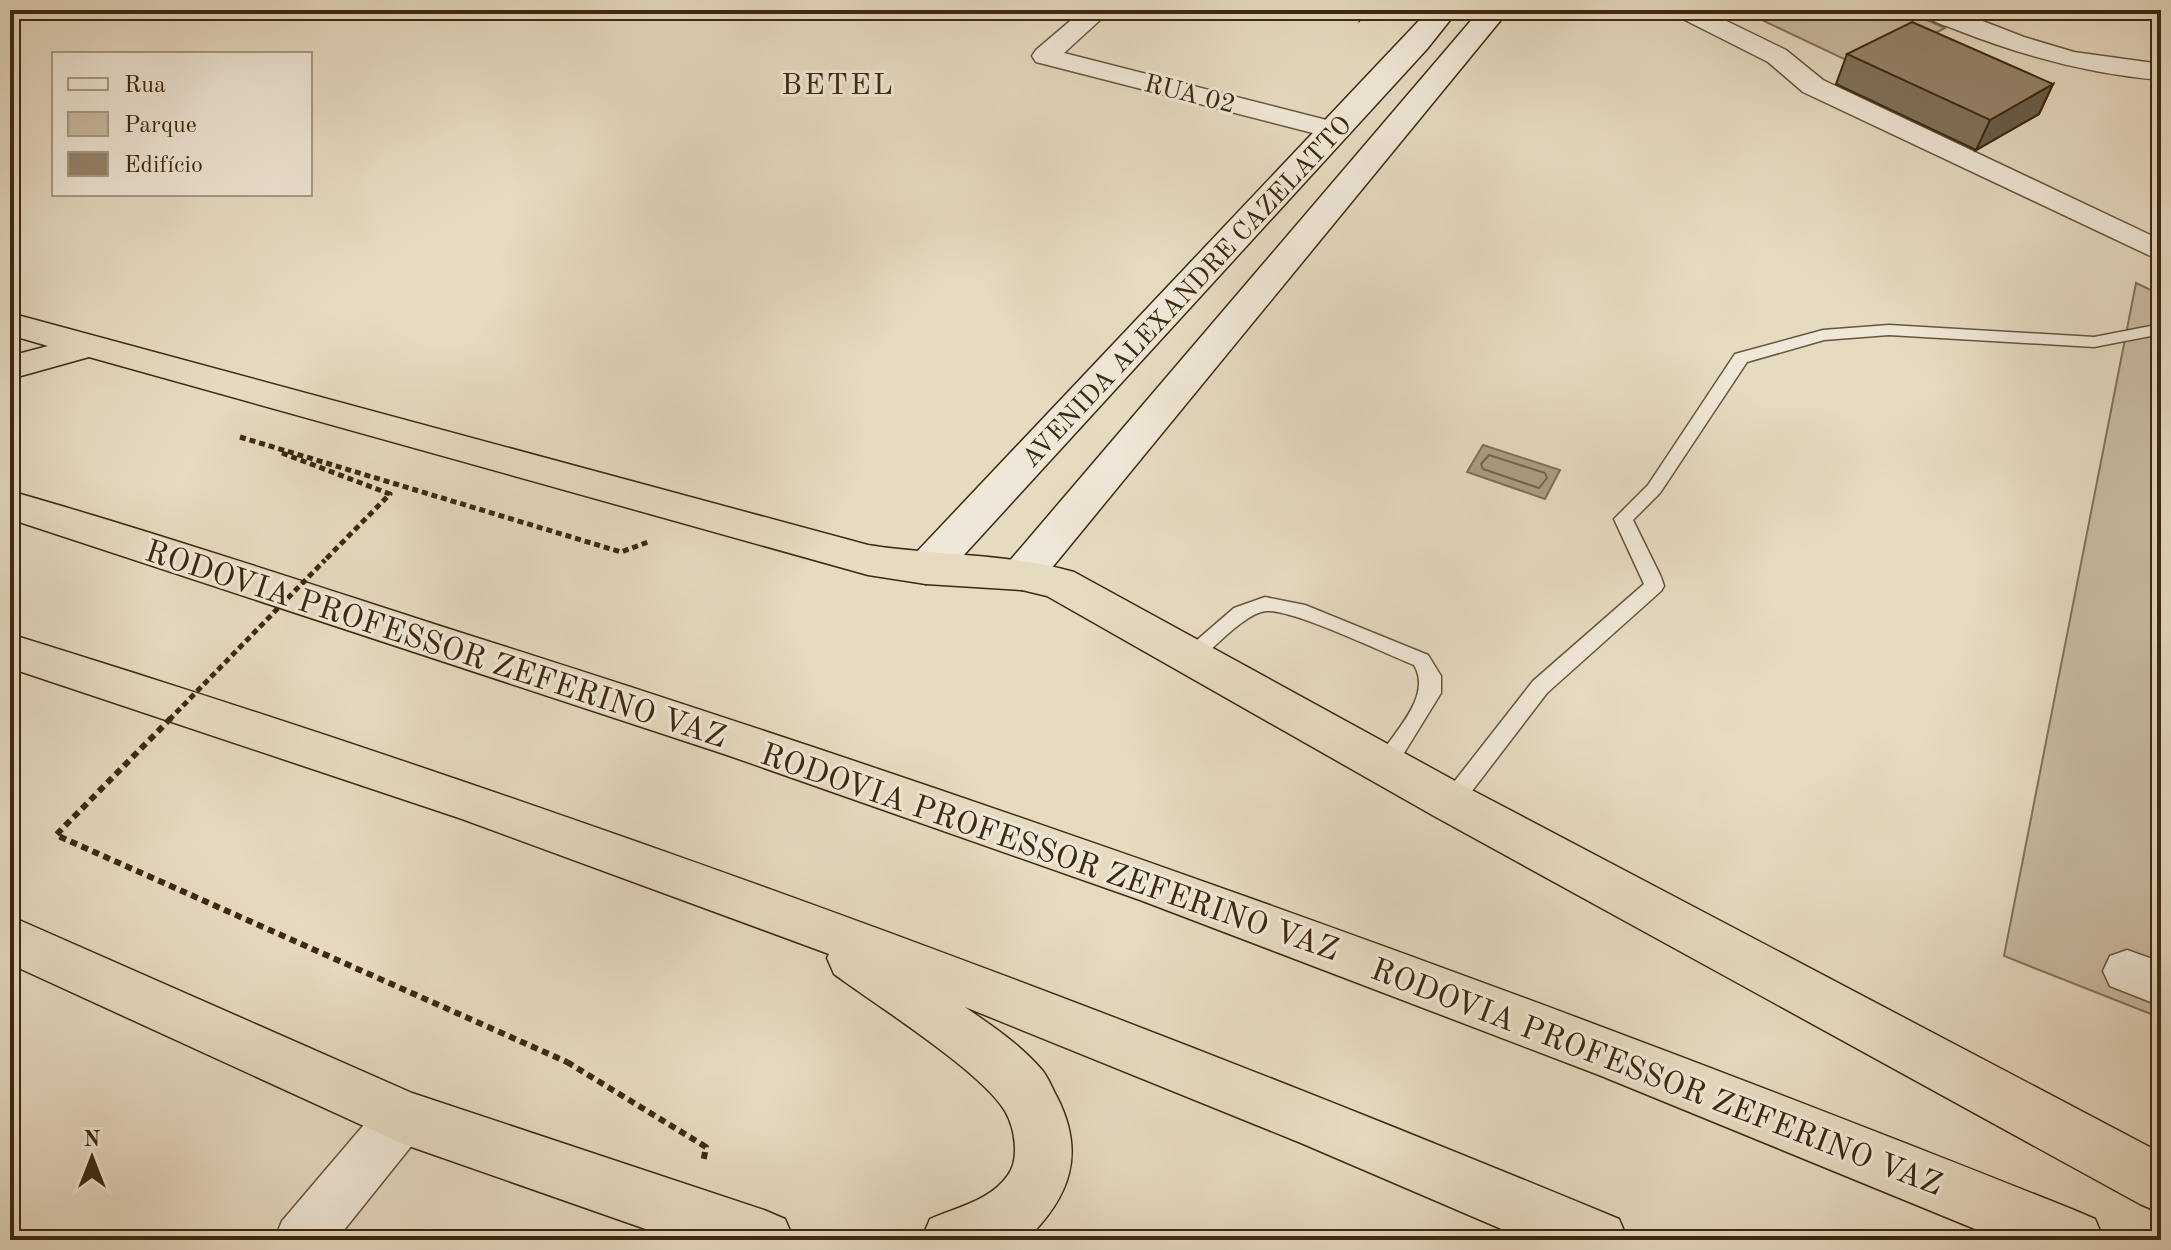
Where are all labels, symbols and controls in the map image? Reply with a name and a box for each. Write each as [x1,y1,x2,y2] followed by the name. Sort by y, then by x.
[52,52,312,196] legend
[781,71,895,101] district label: BETEL
[1141,71,1238,119] street label: RUA 02
[124,74,166,98] text: Rua
[1018,112,1357,473] street label: AVENIDA ALEXANDRE CAZELATTO
[124,114,197,138] text: Parque
[124,154,203,178] text: Edifício
[140,537,730,755] street label: RODOVIA PROFESSOR ZEFERINO VAZ
[756,740,1342,968] street label: RODOVIA PROFESSOR ZEFERINO VAZ
[1366,955,1946,1203] street label: RODOVIA PROFESSOR ZEFERINO VAZ
[52,1118,132,1198] north arrow
[84,1129,101,1151] text: N

